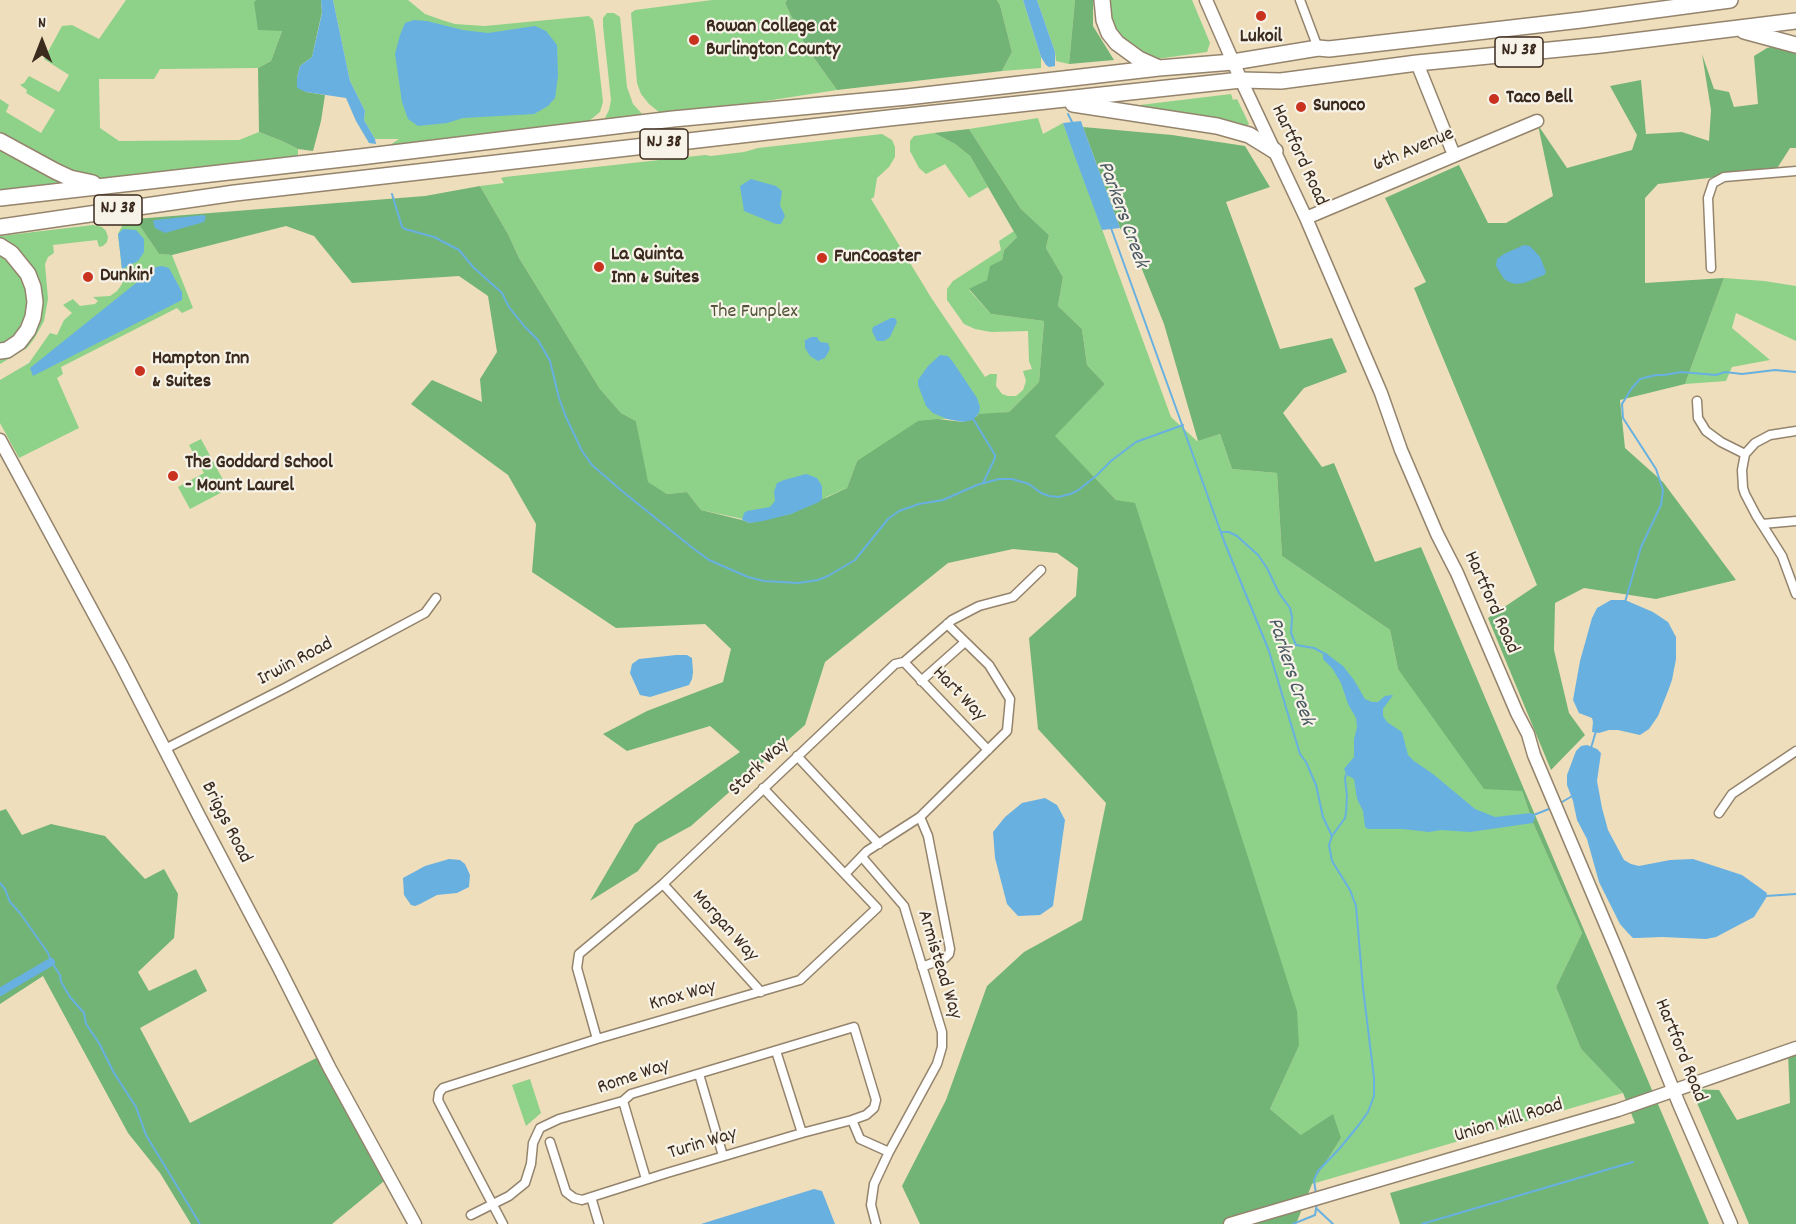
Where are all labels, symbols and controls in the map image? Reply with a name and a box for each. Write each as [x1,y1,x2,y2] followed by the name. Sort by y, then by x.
[1254,9,1268,23] marker: Lukoil
[12,12,72,72] north arrow
[38,12,46,35] text: N
[706,16,840,63] place label: Rowan College at Burlington County
[1240,26,1282,50] place label: Lukoil
[687,33,701,47] marker: Rowan College at Burlington County
[1495,37,1543,67] road number: NJ 38
[1506,87,1573,111] place label: Taco Bell
[1487,92,1501,106] marker: Taco Bell
[1313,95,1366,119] place label: Sunoco
[1294,100,1308,114] marker: Sunoco
[1264,101,1332,211] street label: Hartford Road
[1370,123,1458,179] street label: 6th Avenue
[640,129,688,159] road number: NJ 38
[1090,158,1152,272] water label: Parkers Creek
[94,195,142,225] road number: NJ 38
[611,244,699,291] place label: La Quinta Inn & Suites
[834,246,921,270] place label: FunCoaster
[815,251,829,265] marker: FunCoaster
[592,260,606,274] marker: La Quinta Inn & Suites
[100,265,153,289] place label: Dunkin'
[81,270,95,284] marker: Dunkin'
[710,301,798,325] park label: The Funplex
[152,348,249,395] place label: Hampton Inn & Suites
[133,364,147,378] marker: Hampton Inn & Suites
[185,452,333,499] place label: The Goddard School - Mount Laurel
[166,469,180,483] marker: The Goddard School - Mount Laurel
[1457,548,1523,658] street label: Hartford Road
[1260,615,1318,729] water label: Parkers Creek
[254,633,338,693] street label: Irwin Road
[926,662,990,728] street label: Hart Way
[725,733,795,803] street label: Stark Way
[194,778,256,868] street label: Briggs Road
[685,886,763,968] street label: Morgan Way
[910,908,966,1022] street label: Armistead Way
[647,976,719,1018] street label: Knox Way
[1647,996,1711,1106] street label: Hartford Road
[595,1054,673,1102] street label: Rome Way
[1452,1094,1566,1150] street label: Union Mill Road
[666,1123,740,1167] street label: Turin Way

